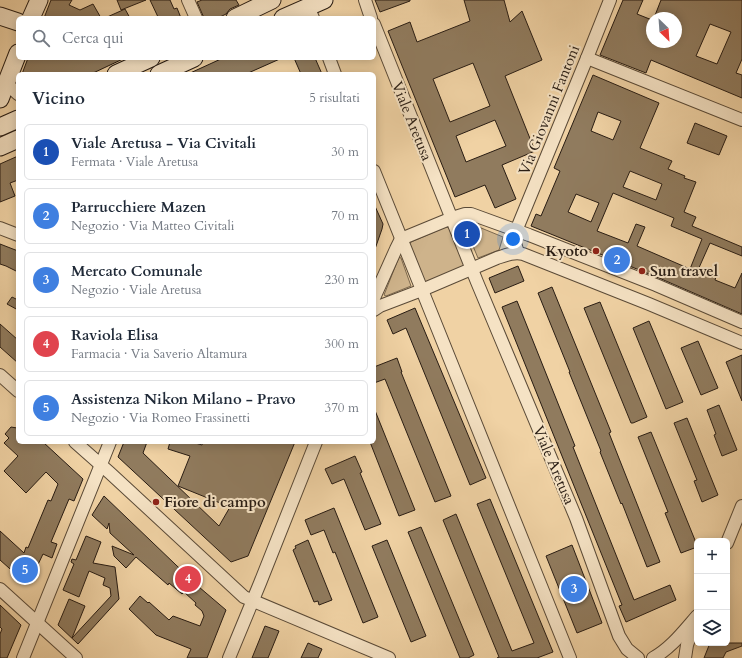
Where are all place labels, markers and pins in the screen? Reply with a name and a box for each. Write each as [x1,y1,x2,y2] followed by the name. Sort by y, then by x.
[454,219,480,249] pin: 1
[545,241,588,261] place label: Kyoto
[604,245,630,275] pin: 2
[591,246,601,256] marker: Kyoto
[650,261,719,281] place label: Sun travel
[637,266,647,276] marker: Sun travel
[164,492,266,512] place label: Fiore di campo
[151,497,161,507] marker: Fiore di campo
[12,555,38,585] pin: 5
[175,564,201,594] pin: 4
[561,574,587,604] pin: 3

